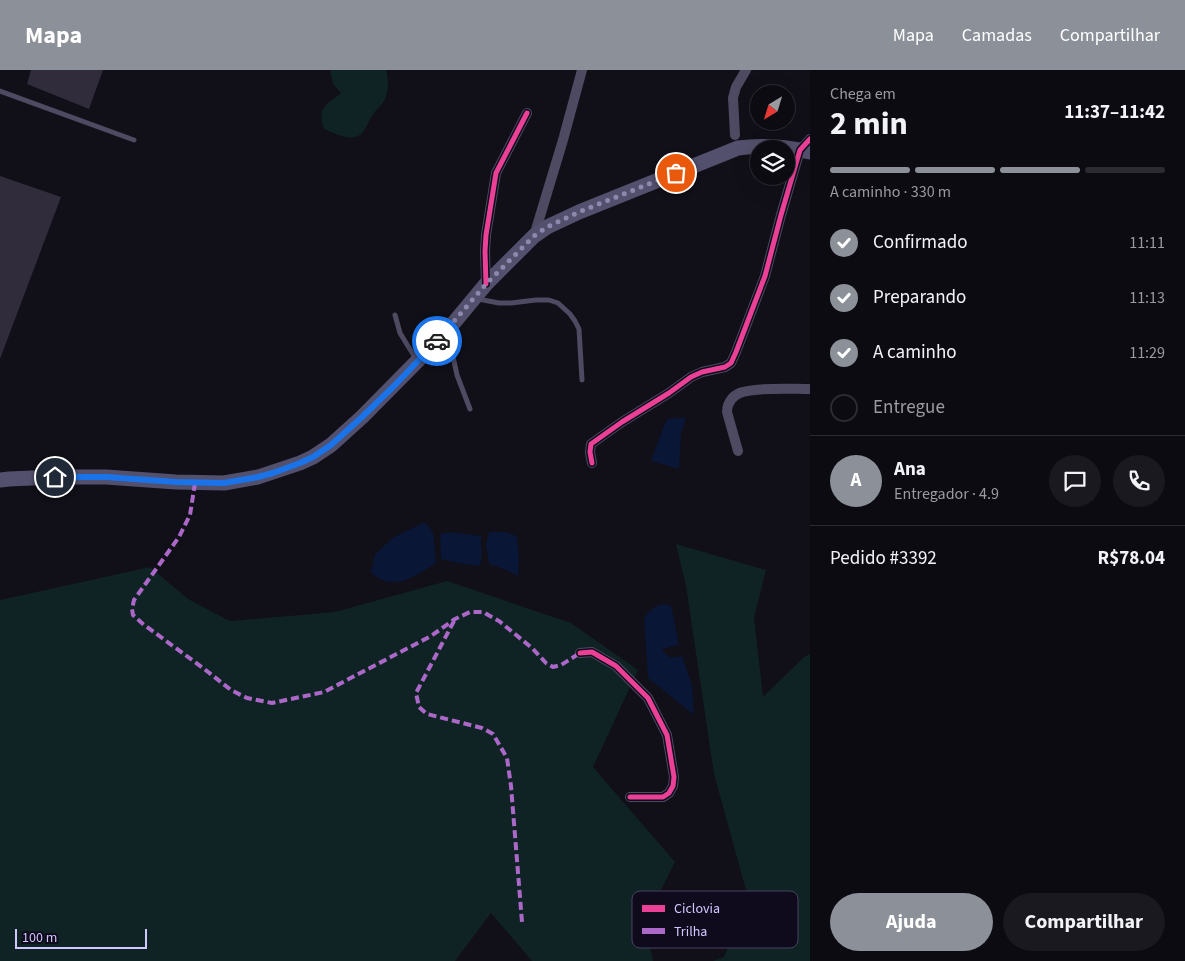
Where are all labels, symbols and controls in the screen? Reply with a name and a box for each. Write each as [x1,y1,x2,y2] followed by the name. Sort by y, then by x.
[25,18,82,53] text: Mapa
[893,23,934,48] text: Mapa
[962,23,1032,48] text: Camadas
[1060,23,1160,48] text: Compartilhar
[830,83,896,105] text: Chega em
[750,85,795,130] north arrow
[750,85,795,185] map controls
[1064,99,1165,126] text: 11:37–11:42
[830,101,908,147] text: 2 min
[750,140,795,185] button: layers
[655,152,697,194] pin
[662,159,690,187] icon: bag
[830,181,951,203] text: A caminho · 330 m
[830,229,858,257] icon: check
[873,229,968,256] text: Confirmado
[1129,232,1165,254] text: 11:11
[830,284,858,312] icon: check
[873,284,966,311] text: Preparando
[1129,287,1165,309] text: 11:13
[412,316,462,366] courier
[423,327,451,355] icon: car
[830,339,858,367] icon: check
[873,339,957,366] text: A caminho
[1129,342,1165,364] text: 11:29
[873,394,945,421] text: Entregue
[1049,455,1101,507] button: chat
[1113,455,1165,507] button: phone
[34,456,76,498] pin
[894,456,926,483] text: Ana
[41,463,69,491] icon: home
[851,467,861,494] text: A
[894,483,999,505] text: Entregador · 4.9
[830,545,937,572] text: Pedido #3392
[1097,545,1165,572] text: R$78.04
[632,891,798,948] legend
[830,893,993,951] button: Ajuda
[1003,893,1165,951] button: Compartilhar
[674,899,720,919] text: Ciclovia
[674,922,707,942] text: Trilha
[15,926,148,949] scale bar
[22,928,57,948] text: 100 m

